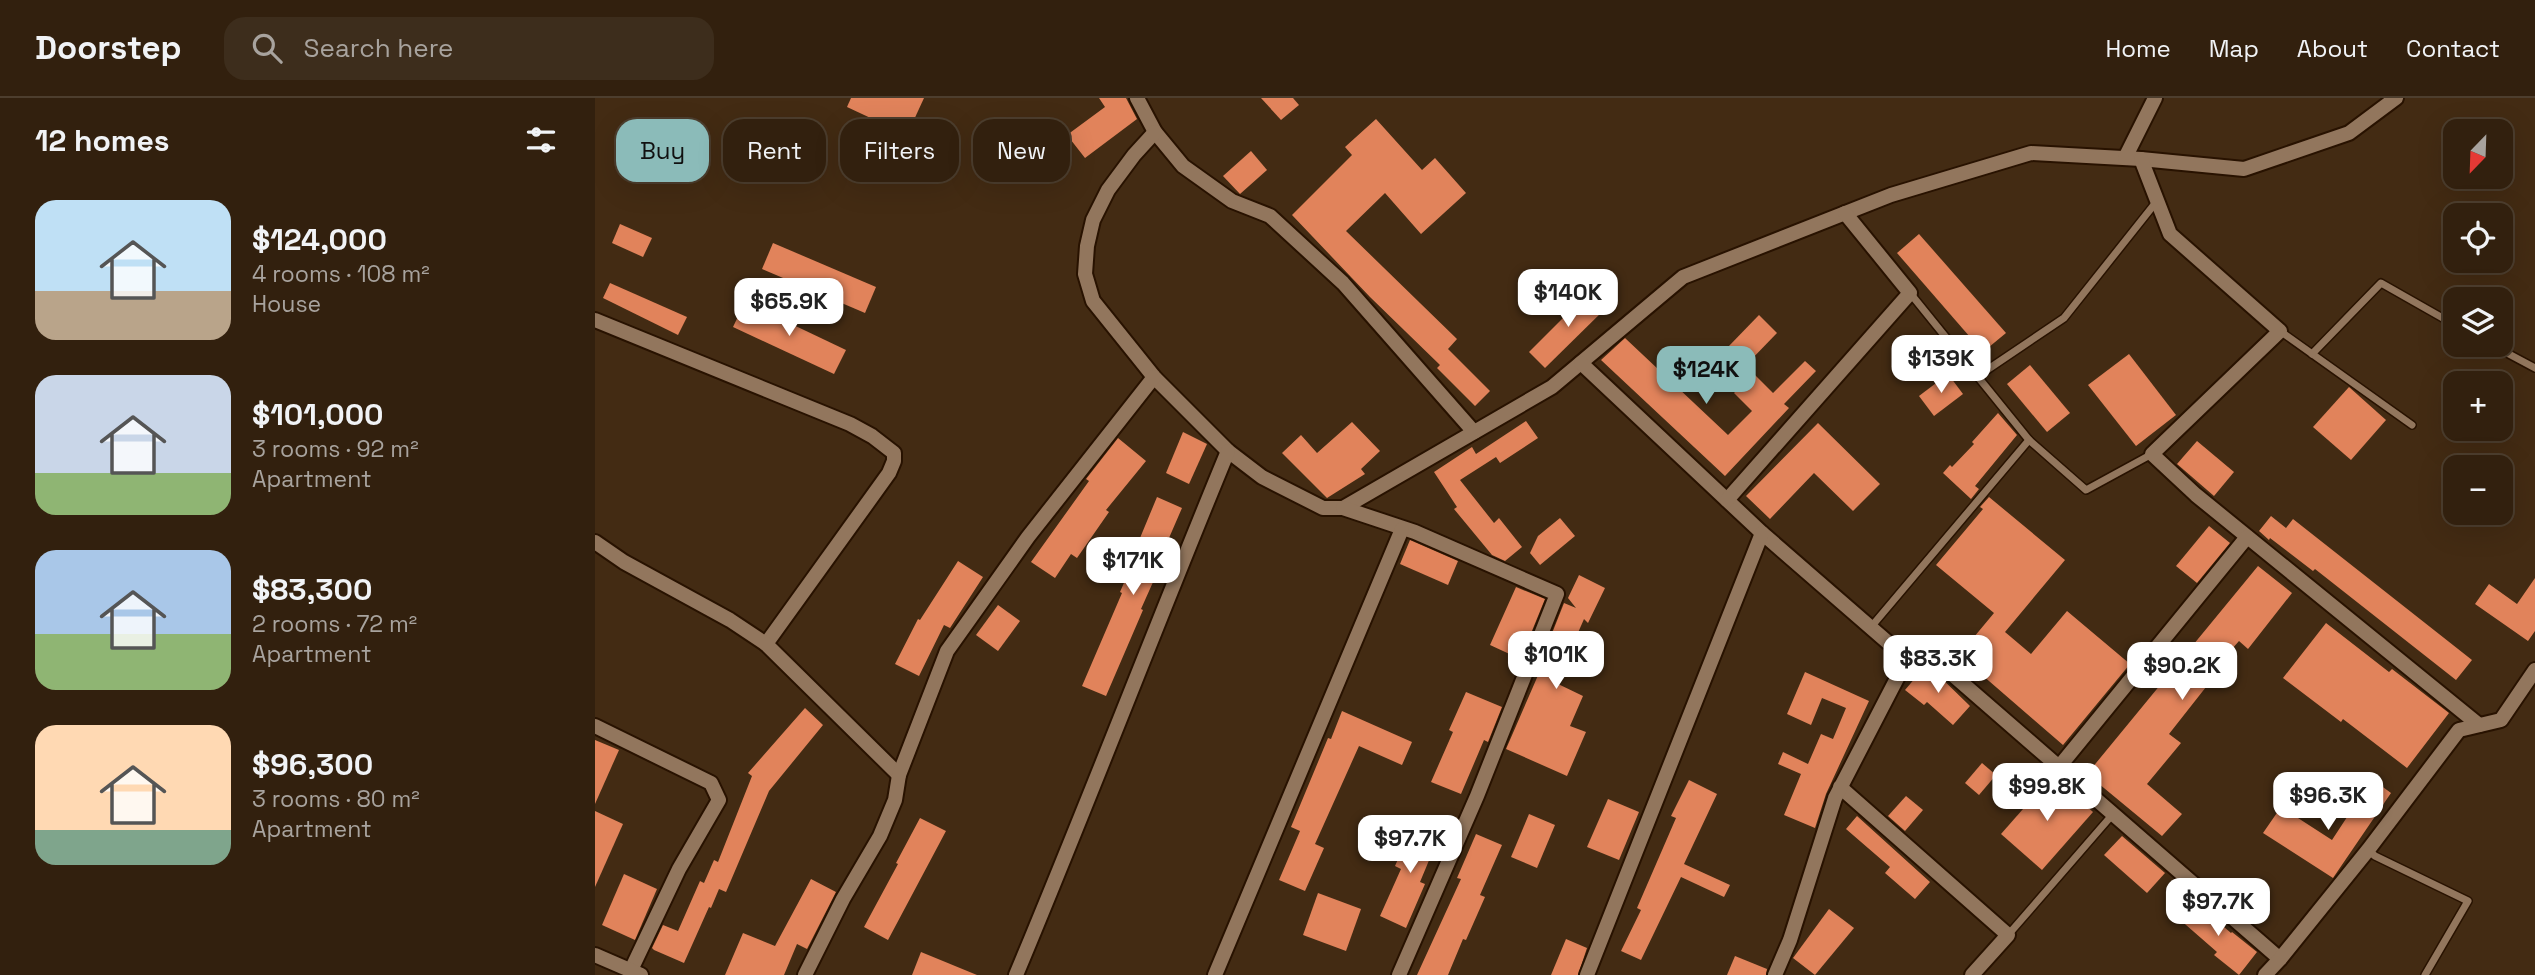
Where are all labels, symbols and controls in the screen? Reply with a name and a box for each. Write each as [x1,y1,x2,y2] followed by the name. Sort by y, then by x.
[224,17,714,80] search box
[35,27,182,69] text: Doorstep
[248,29,286,67] icon: search
[304,31,453,65] text: Search here
[2105,33,2171,64] text: Home
[2209,33,2259,64] text: Map
[2297,33,2368,64] text: About
[2406,33,2500,64] text: Contact
[616,119,709,182] chip: Buy
[723,119,826,182] chip: Rent
[840,119,959,182] chip: Filters
[973,119,1070,182] chip: New
[2443,119,2513,189] north arrow
[2443,119,2513,525] map controls
[35,121,170,160] text: 12 homes
[522,121,560,159] icon: filters
[2443,203,2513,273] button: locate
[252,220,387,259] text: $124,000
[91,228,175,312] icon: home
[252,259,430,289] text: 4 rooms · 108 m²
[1519,270,1617,329] pin: $140K
[1534,277,1602,307] text: $140K
[732,278,846,338] pin: $65.9K
[750,286,828,316] text: $65.9K
[2443,287,2513,357] button: layers
[252,289,321,319] text: House
[1892,336,1990,395] pin: $139K
[1908,343,1974,373] text: $139K
[1657,346,1755,406] pin: $124K
[1673,354,1739,384] text: $124K
[2443,371,2513,441] button: +
[252,395,384,434] text: $101,000
[91,403,175,487] icon: home
[252,434,419,464] text: 3 rooms · 92 m²
[2443,455,2513,525] button: −
[252,464,372,494] text: Apartment
[1084,538,1182,597] pin: $171K
[1102,545,1164,575] text: $171K
[252,570,372,609] text: $83,300
[91,578,175,662] icon: home
[252,609,417,639] text: 2 rooms · 72 m²
[1507,632,1605,691] pin: $101K
[1881,636,1995,695] pin: $83.3K
[252,639,372,669] text: Apartment
[1524,639,1588,669] text: $101K
[2125,642,2239,702] pin: $90.2K
[1900,643,1976,673] text: $83.3K
[2143,650,2221,680] text: $90.2K
[252,745,373,784] text: $96,300
[91,753,175,837] icon: home
[1990,764,2104,823] pin: $99.8K
[2008,771,2086,801] text: $99.8K
[2271,772,2385,832] pin: $96.3K
[2289,780,2367,810] text: $96.3K
[252,784,420,814] text: 3 rooms · 80 m²
[252,814,372,844] text: Apartment
[1353,816,1467,875] pin: $97.7K
[1374,823,1446,853] text: $97.7K
[2161,878,2275,938] pin: $97.7K
[2182,886,2254,916] text: $97.7K

